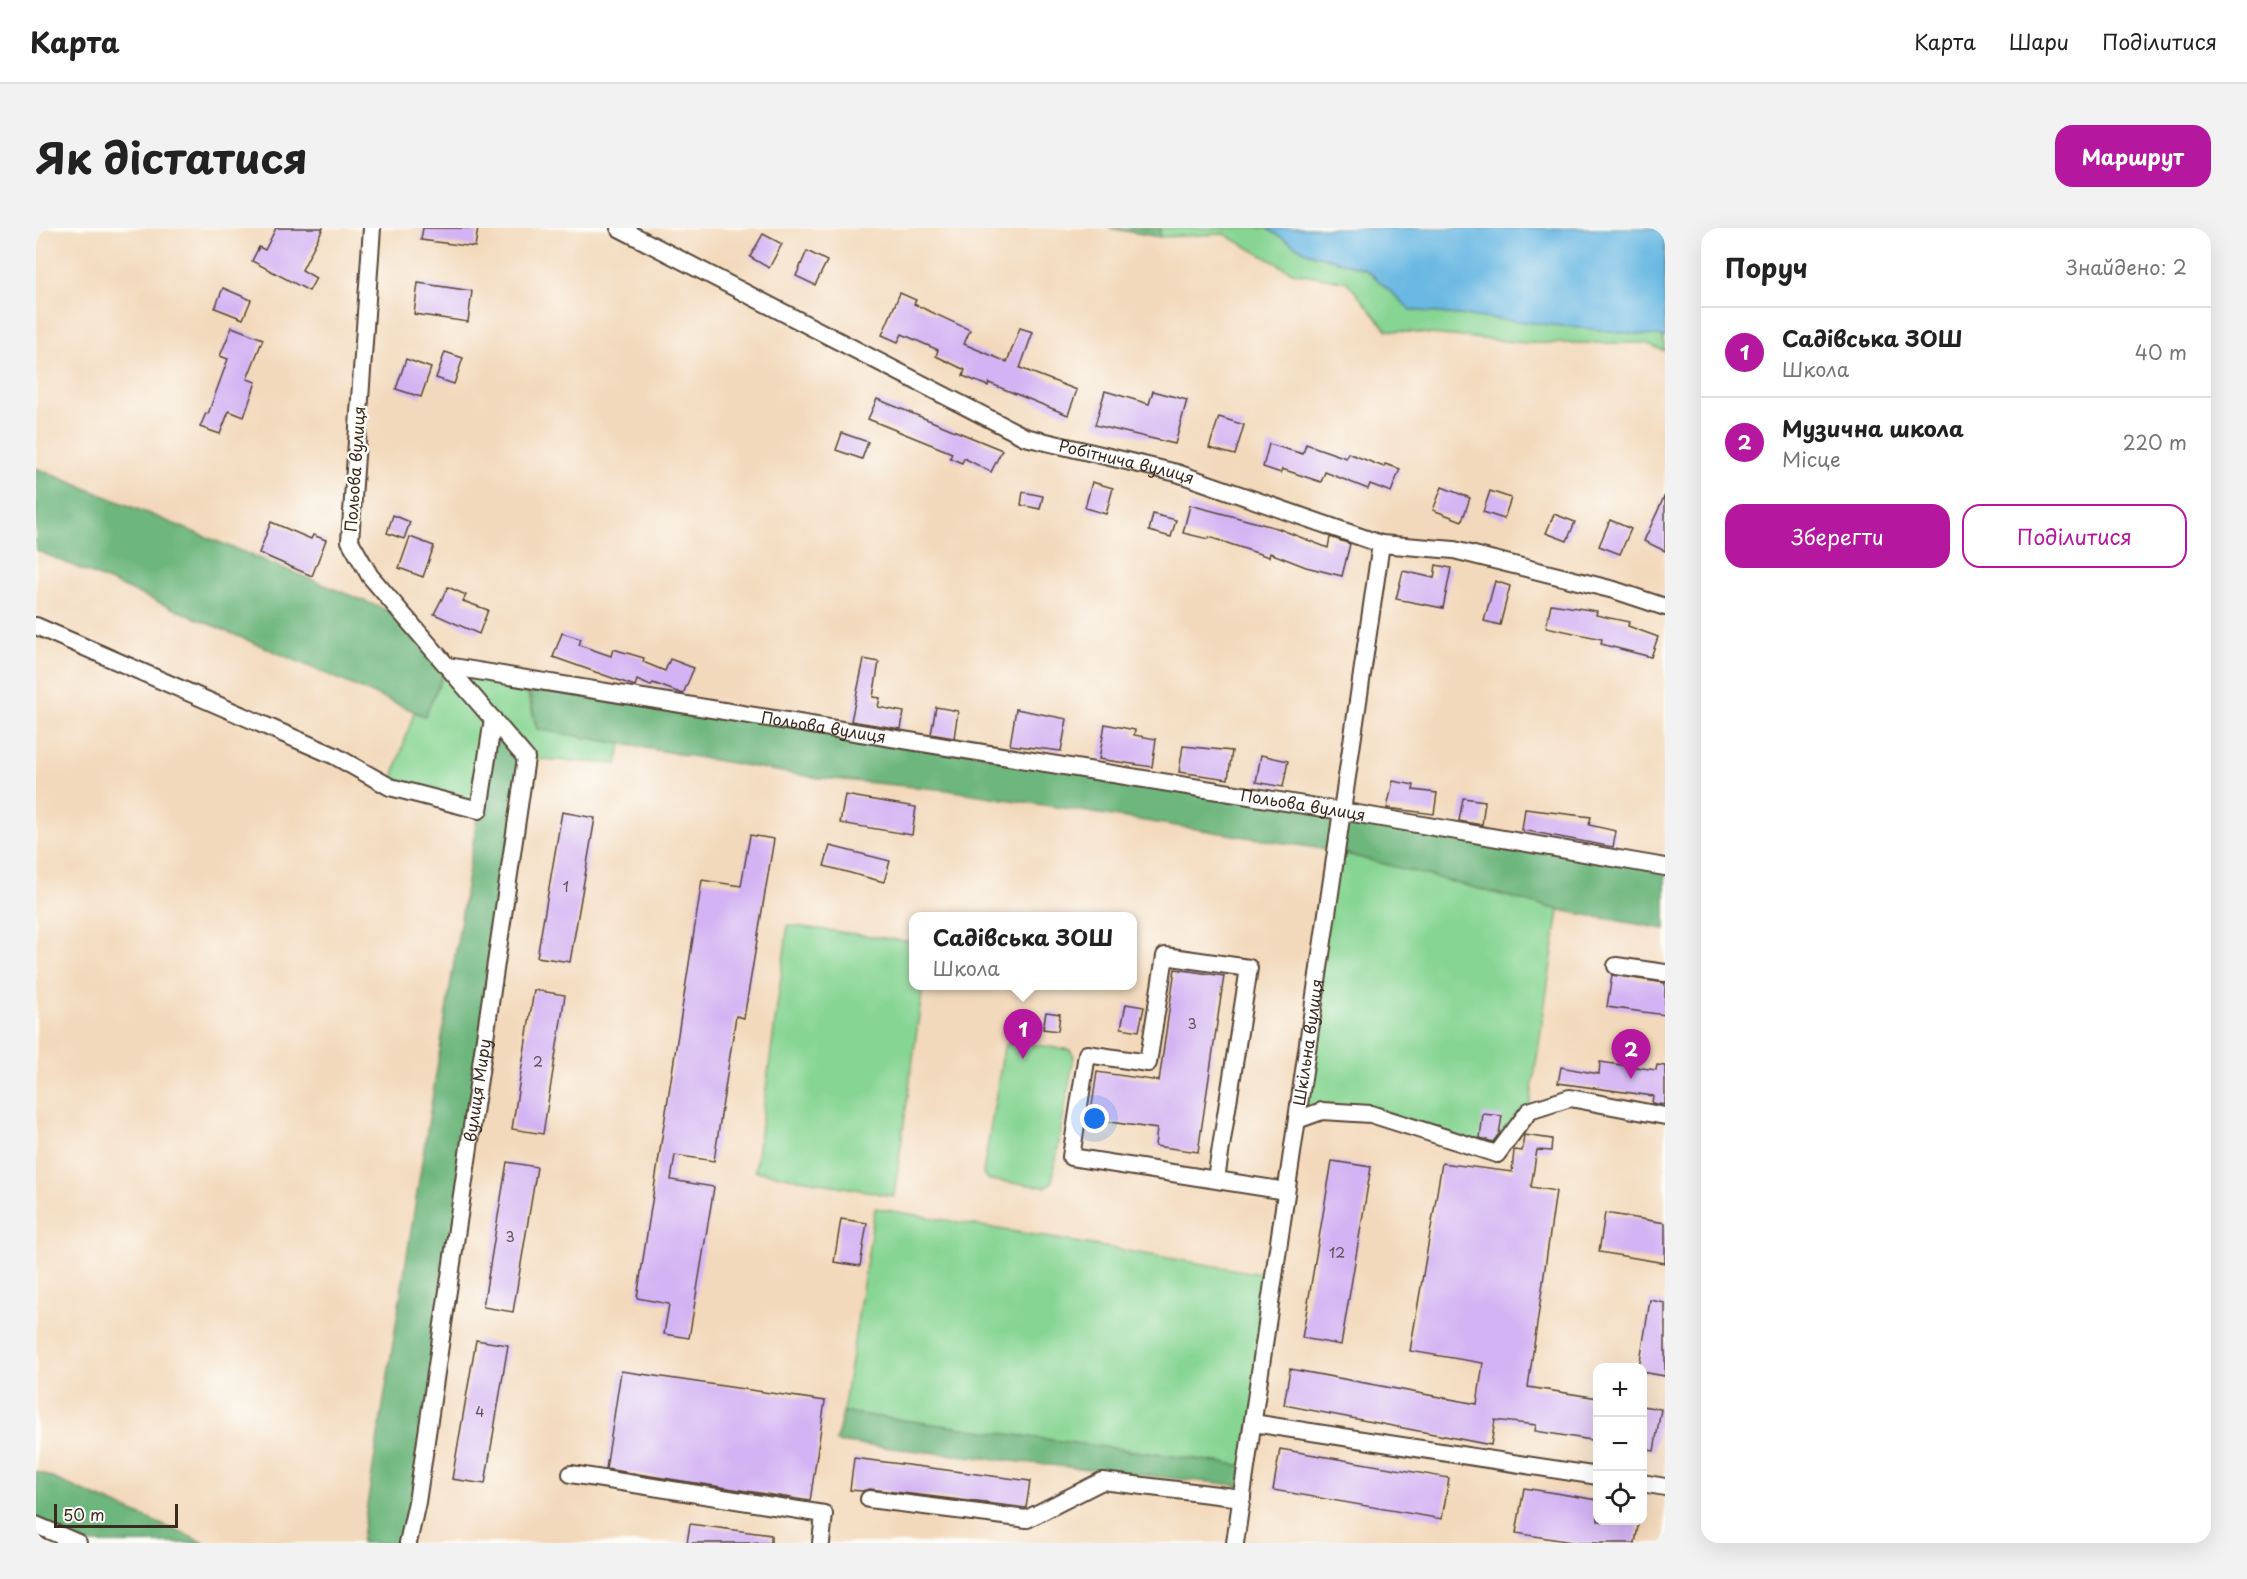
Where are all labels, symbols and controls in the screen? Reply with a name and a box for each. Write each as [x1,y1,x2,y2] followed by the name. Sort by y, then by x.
[30,20,120,63] text: Карта
[1914,25,1976,57] text: Карта
[2009,25,2069,57] text: Шари
[2102,25,2217,57] text: Поділитися
[36,125,308,188] text: Як дістатися
[2055,125,2211,187] button: Маршрут
[1725,248,1808,287] text: Поруч
[2066,252,2187,282] text: Знайдено: 2
[1782,321,1963,354] text: Садівська ЗОШ
[1740,337,1749,367] text: 1
[2135,337,2187,367] text: 40 m
[1782,354,1849,384] text: Школа
[338,405,370,533] street label: Польова вулиця
[1782,411,1964,444] text: Музична школа
[1737,427,1752,457] text: 2
[2123,427,2187,457] text: 220 m
[1056,432,1198,489] street label: Робітнича вулиця
[1782,444,1841,474] text: Місце
[1725,504,1950,568] button: Зберегти
[1962,504,2187,568] button: Поділитися
[760,704,888,748] street label: Польова вулиця
[1239,782,1368,826] street label: Польова вулиця
[563,876,569,897] house number: 1
[909,912,1137,990] popup
[933,920,1113,953] text: Садівська ЗОШ
[933,953,1000,983] text: Школа
[1286,977,1328,1107] street label: Шкільна вулиця
[1004,1010,1042,1059] pin: 1
[1187,1013,1197,1034] house number: 3
[1612,1030,1650,1079] pin: 2
[457,1037,496,1144] street label: вулиця Миру
[533,1051,543,1072] house number: 2
[1080,1104,1109,1133] your location
[505,1226,515,1247] house number: 3
[1329,1242,1345,1263] house number: 12
[1593,1363,1647,1525] map controls
[1593,1363,1647,1417] button: +
[475,1401,485,1422] house number: 4
[1593,1417,1647,1471] button: −
[1593,1471,1647,1525] button: locate
[54,1501,178,1528] scale bar
[63,1502,104,1526] text: 50 m

